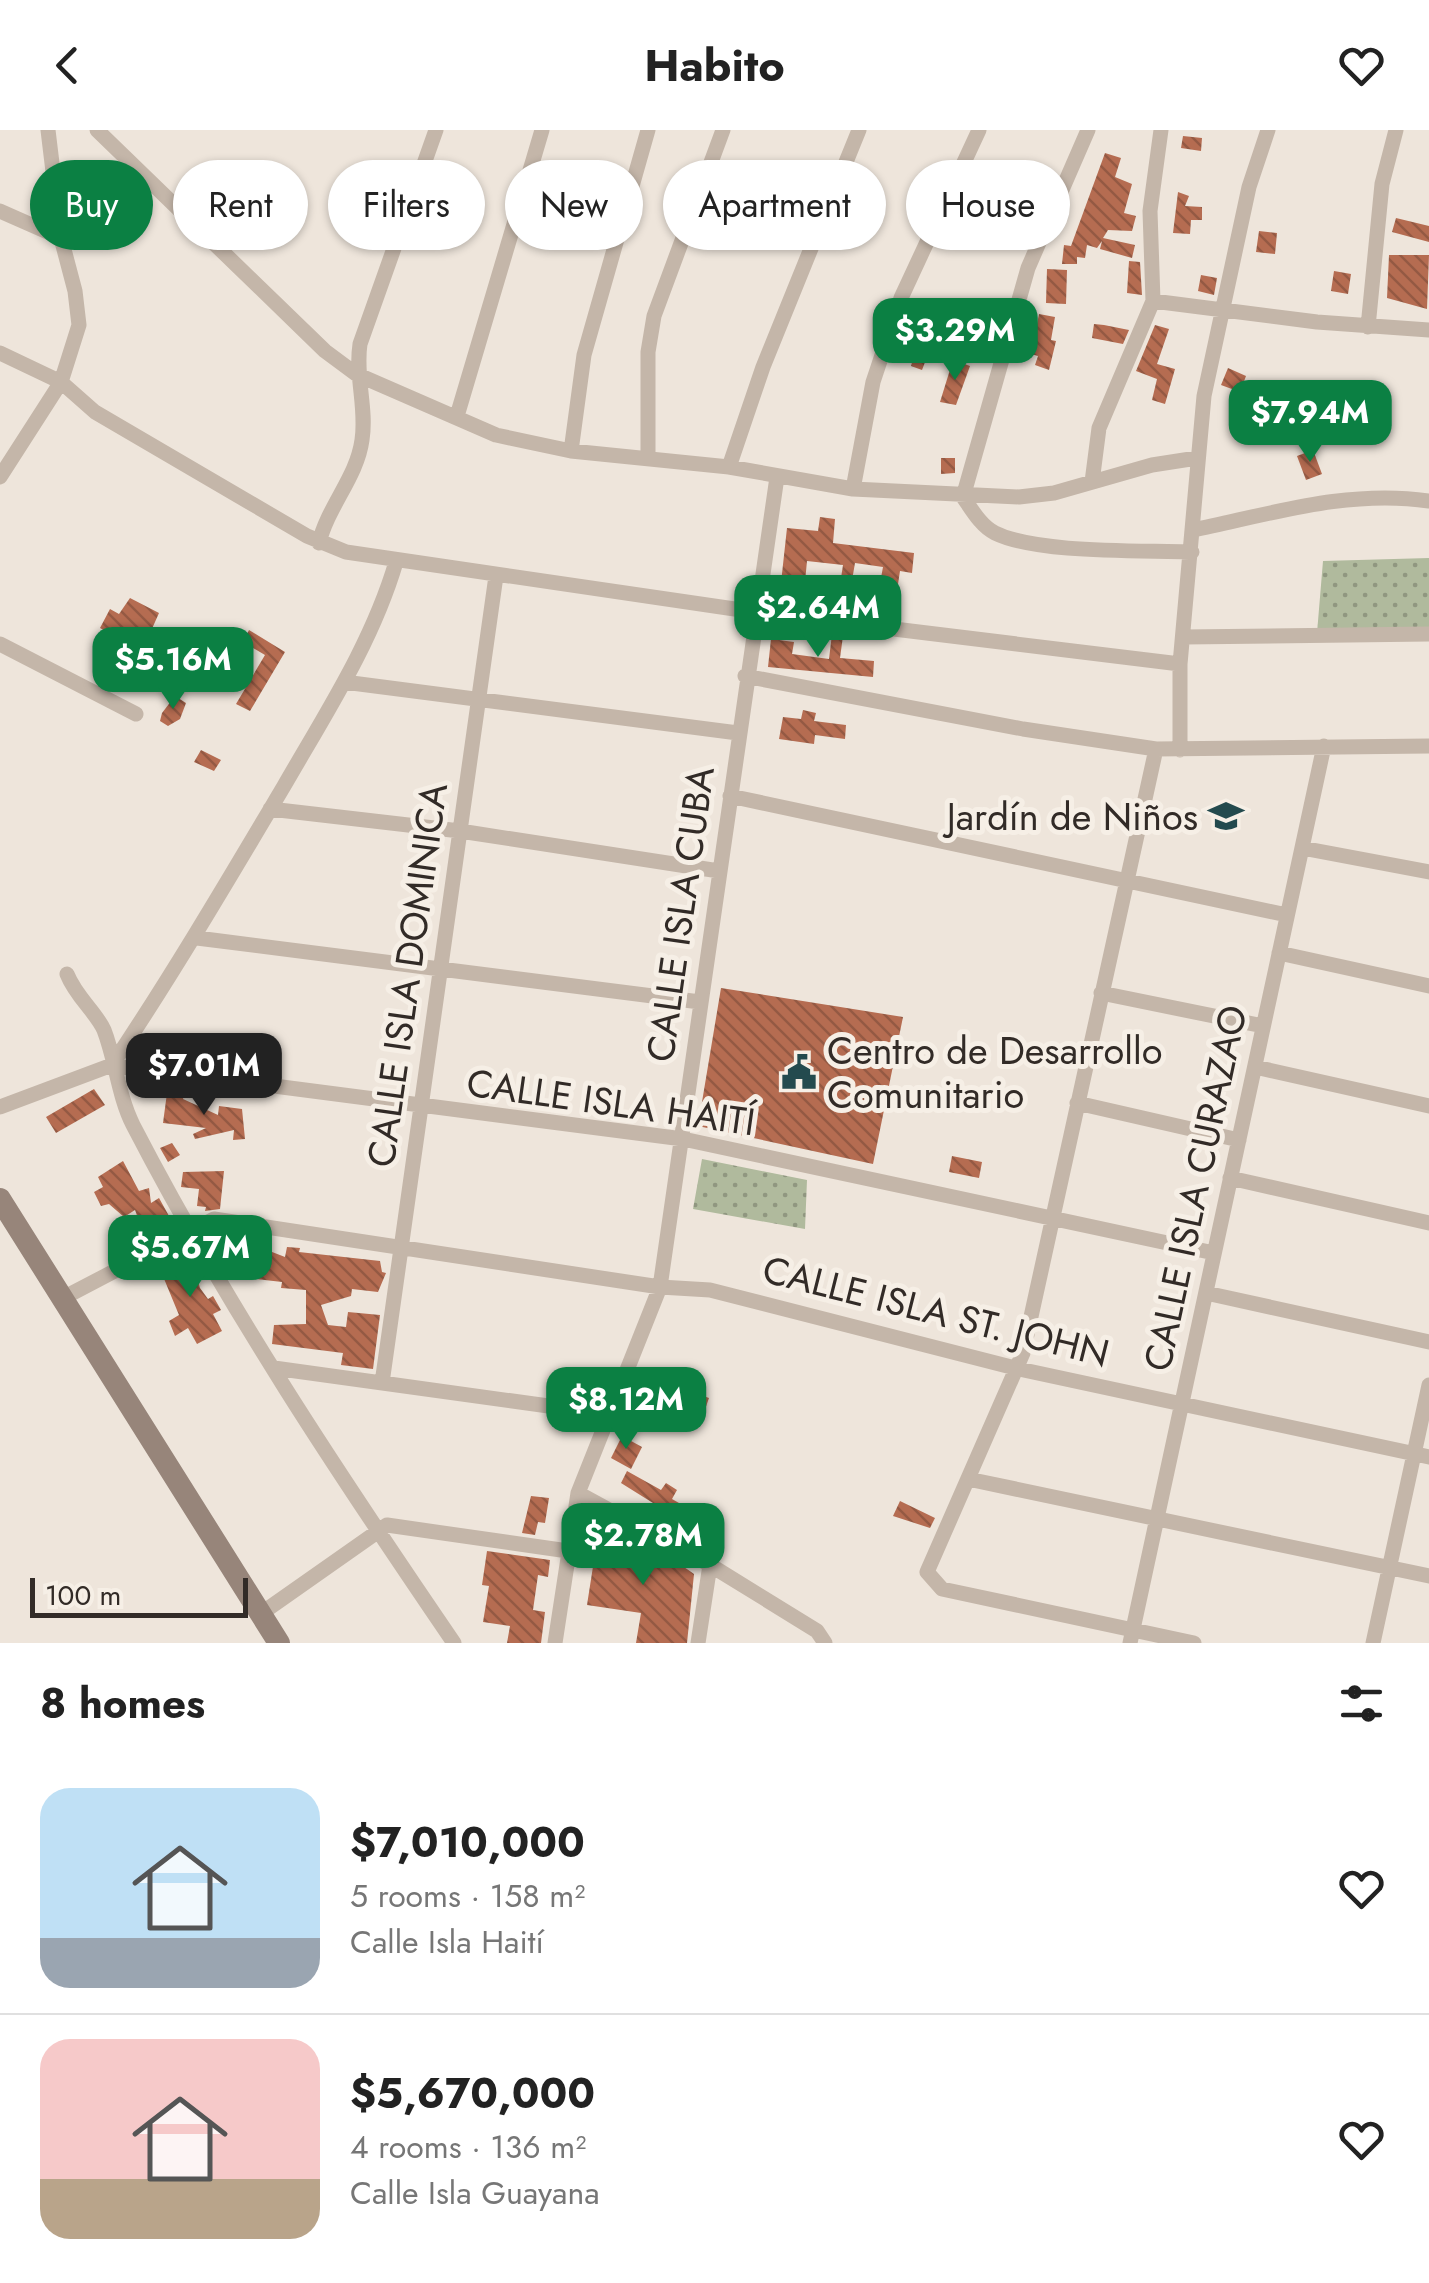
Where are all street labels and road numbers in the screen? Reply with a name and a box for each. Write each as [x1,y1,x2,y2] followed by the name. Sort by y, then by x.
[632,763,728,1065] street label: CALLE ISLA CUBA
[353,779,461,1171] street label: CALLE ISLA DOMINICA
[1129,1000,1261,1376] street label: CALLE ISLA CURAZAO
[463,1055,759,1150] street label: CALLE ISLA HAITÍ
[757,1241,1115,1381] street label: CALLE ISLA ST. JOHN

